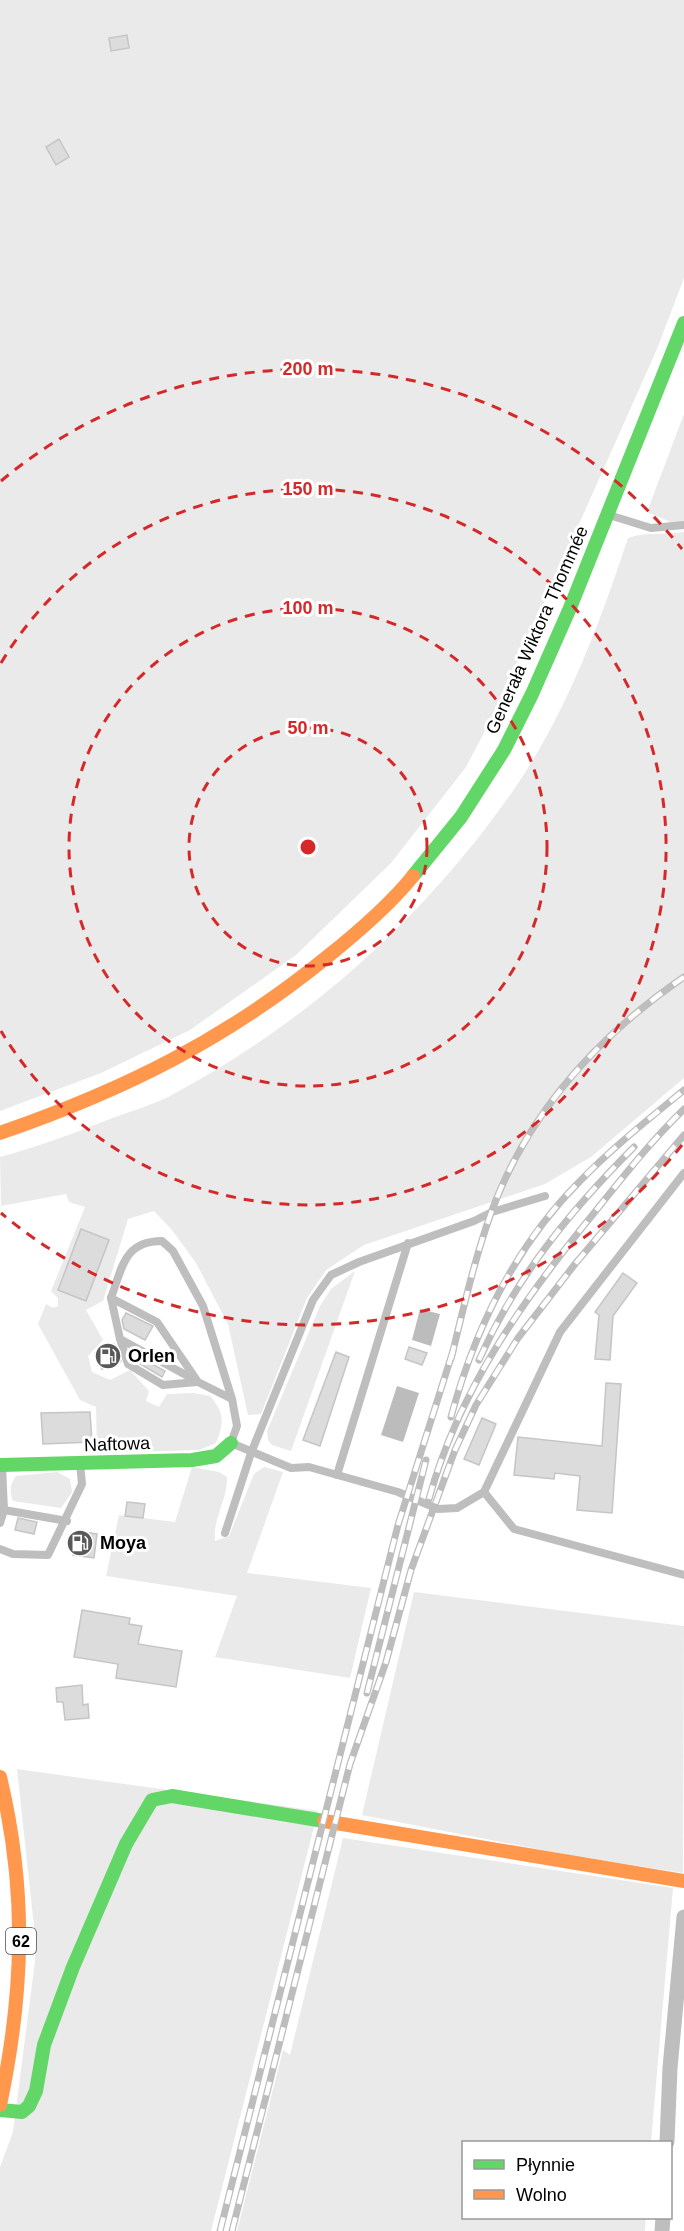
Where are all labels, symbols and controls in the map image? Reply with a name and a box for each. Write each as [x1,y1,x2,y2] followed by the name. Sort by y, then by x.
[282,359,334,379] text: 200 m
[282,479,334,499] text: 150 m
[482,523,592,737] street label: Generała Wiktora Thommée
[282,598,334,618] text: 100 m
[287,718,329,738] text: 50 m
[298,837,318,857] centre of rings
[93,1341,123,1371] fuel station icon: Orlen
[128,1346,175,1366] place label: Orlen
[84,1433,151,1455] street label: Naftowa
[65,1528,95,1558] fuel station icon: Moya
[100,1533,147,1553] place label: Moya
[6,1928,36,1954] road number: 62
[462,2141,672,2219] legend
[516,2155,575,2175] text: Płynnie
[516,2185,567,2205] text: Wolno

